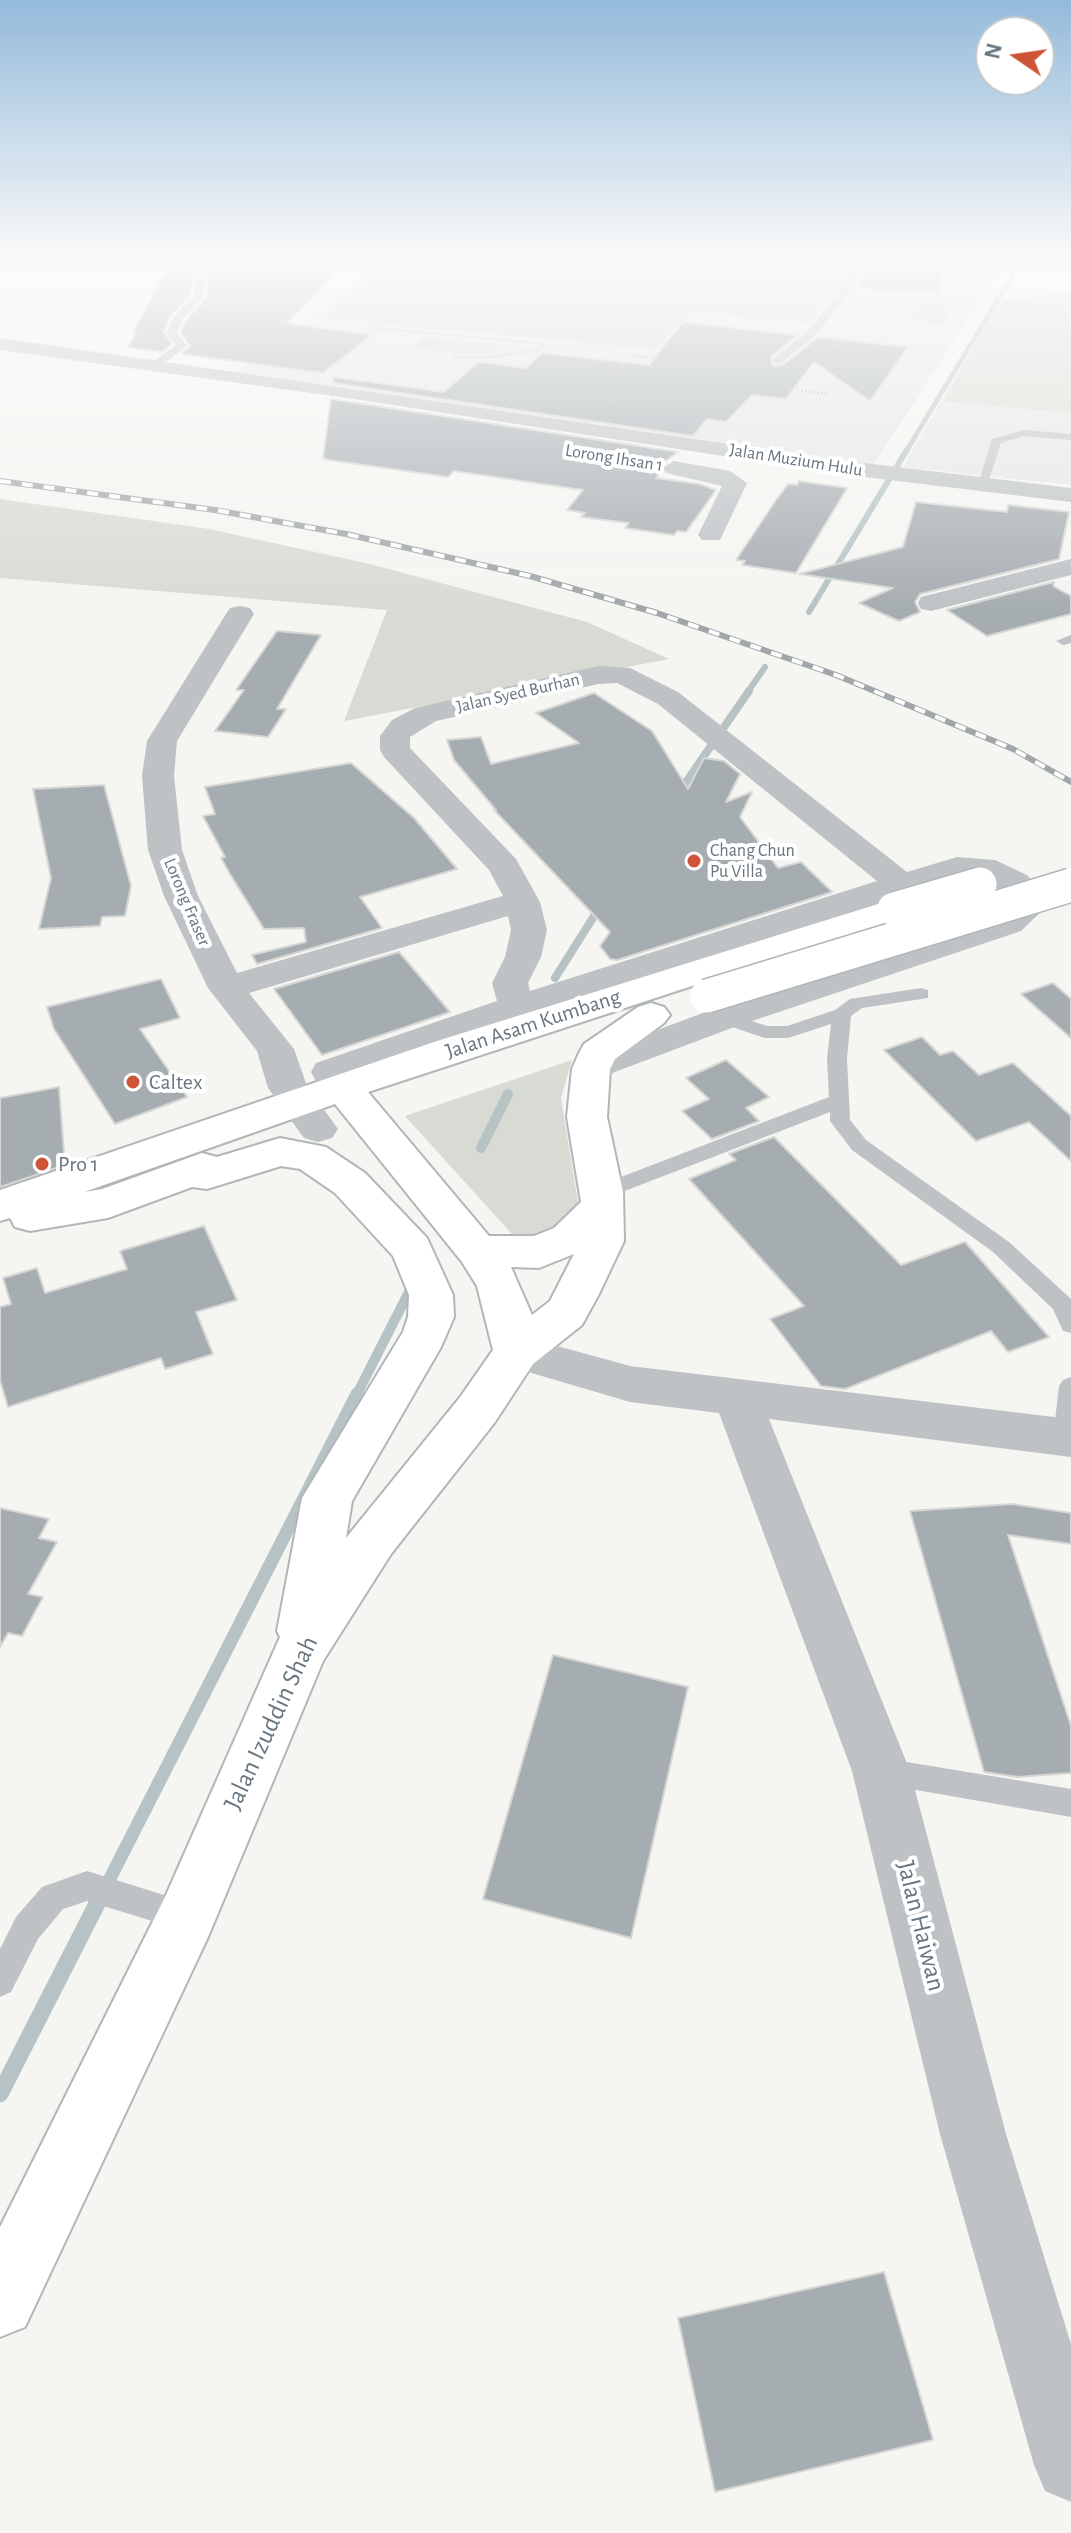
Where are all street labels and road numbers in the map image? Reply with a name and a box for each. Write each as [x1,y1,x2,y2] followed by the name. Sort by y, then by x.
[728,439,864,481] street label: Jalan Muzium Hulu
[564,440,664,476] street label: Lorong Ihsan 1
[454,668,582,718] street label: Jalan Syed Burhan
[159,855,215,949] street label: Lorong Fraser
[442,983,624,1065] street label: Jalan Asam Kumbang
[217,1631,325,1815] street label: Jalan Izuddin Shah
[890,1858,952,1994] street label: Jalan Haiwan

